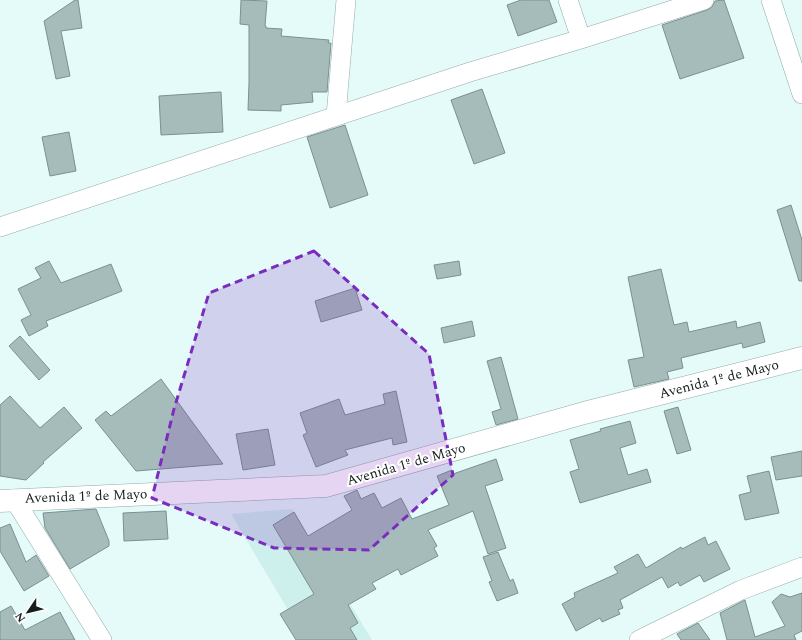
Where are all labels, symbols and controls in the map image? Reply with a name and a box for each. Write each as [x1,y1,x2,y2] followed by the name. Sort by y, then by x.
[657,354,781,404] street label: Avenida 1º de Mayo
[344,437,468,491] street label: Avenida 1º de Mayo
[24,483,148,509] street label: Avenida 1º de Mayo
[8,592,48,632] north arrow
[11,609,30,626] text: N

